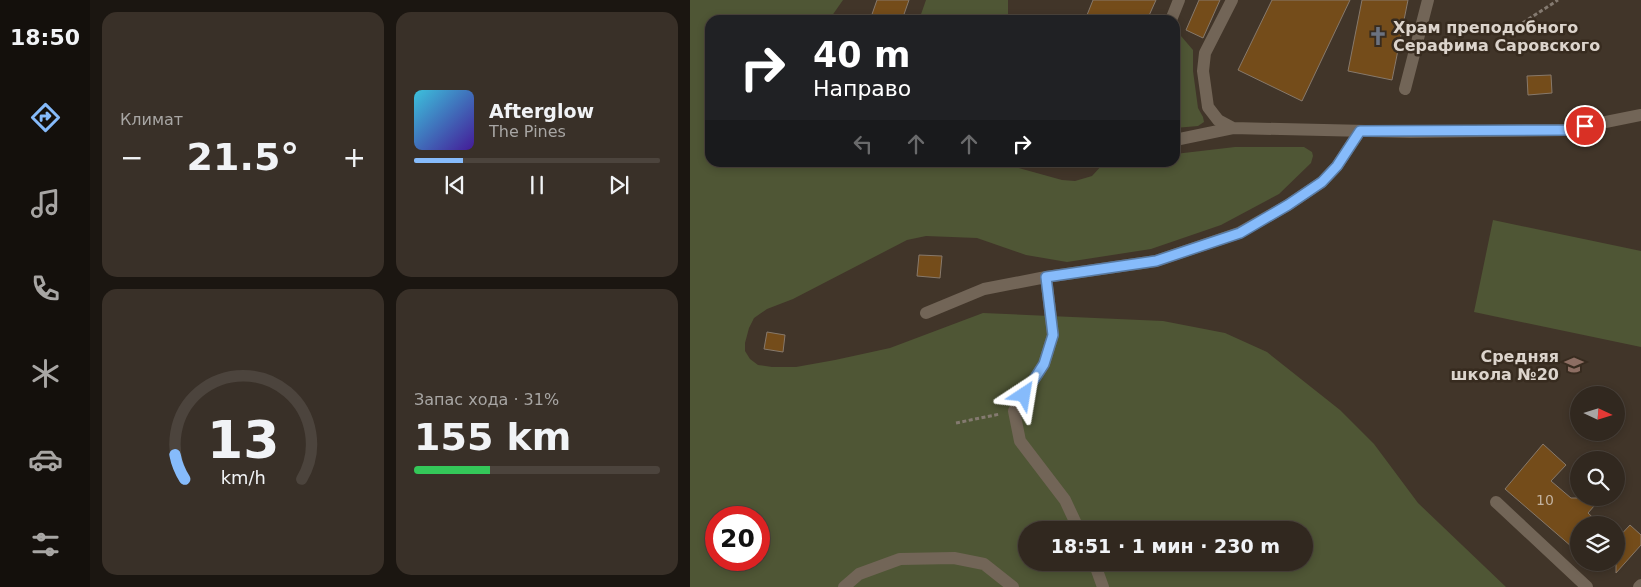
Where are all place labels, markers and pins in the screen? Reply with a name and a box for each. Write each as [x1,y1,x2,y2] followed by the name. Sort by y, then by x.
[1393,18,1600,55] place label: Храм преподобного Серафима Саровского
[1367,25,1389,47] church icon: Храм преподобного Серафима Саровского
[1564,105,1606,147] pin
[1451,347,1559,384] place label: Средняя школа №20
[1563,354,1585,376] school or university icon: Средняя школа №20

